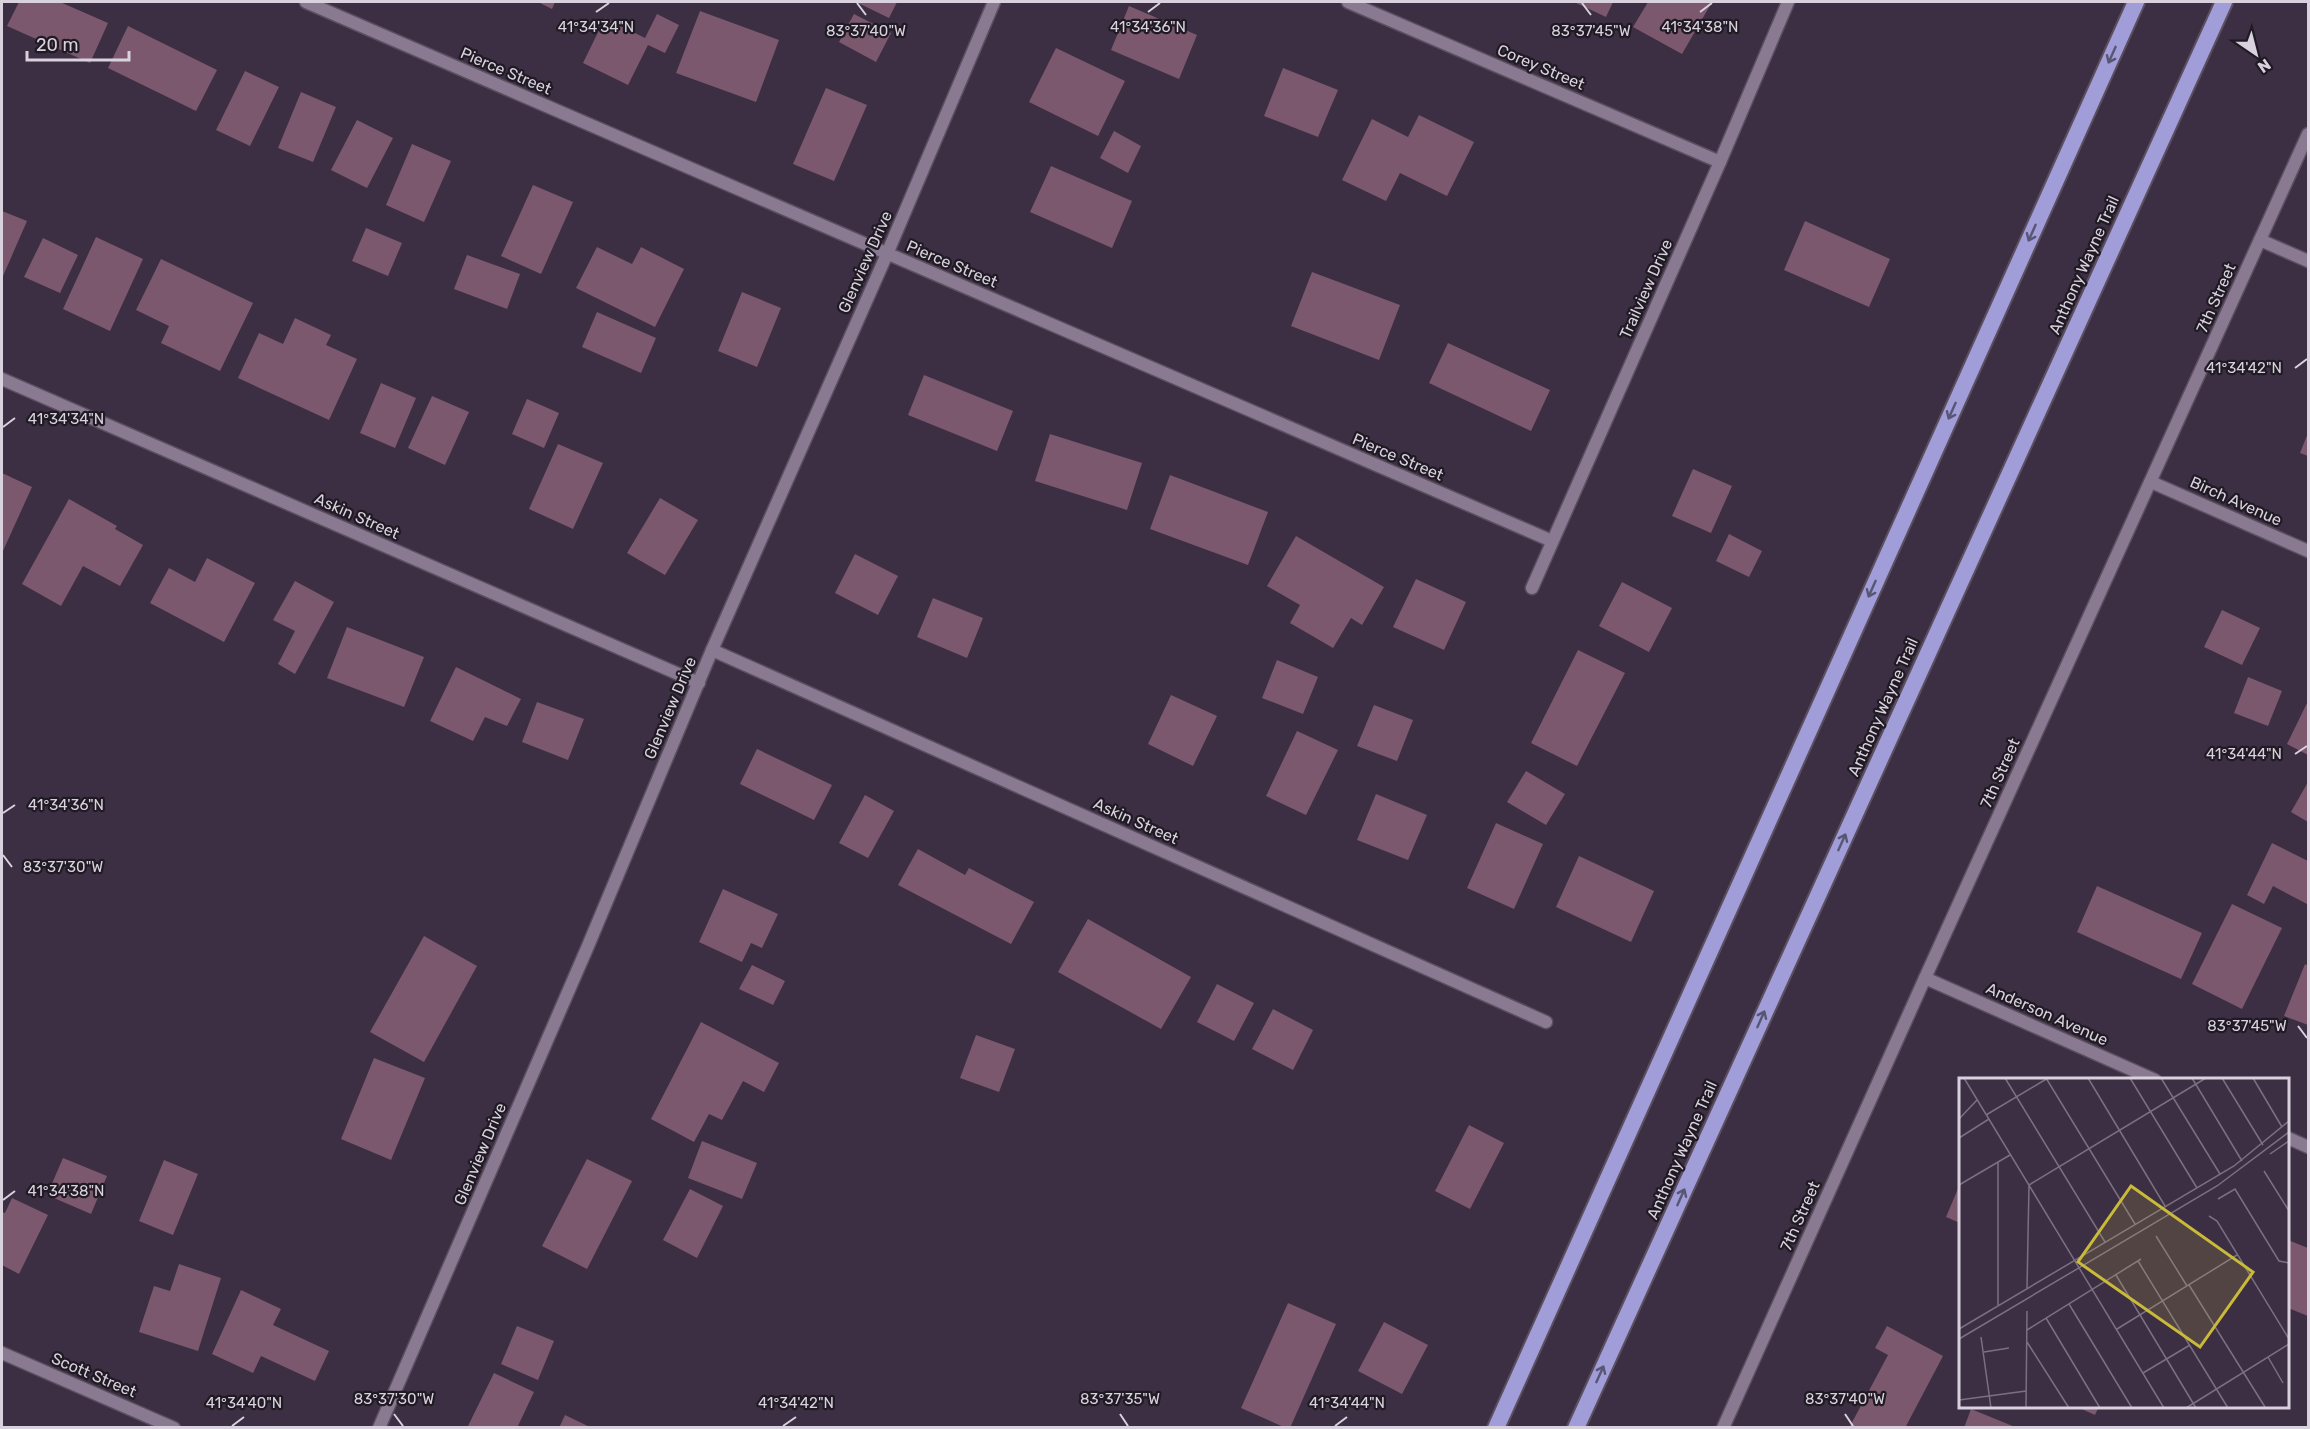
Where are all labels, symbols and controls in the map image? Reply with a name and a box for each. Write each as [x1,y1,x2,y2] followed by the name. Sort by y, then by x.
[558,18,634,36] text: 41°34'34"N
[1110,18,1186,36] text: 41°34'36"N
[1661,18,1739,36] text: 41°34'38"N
[826,22,906,40] text: 83°37'40"W
[1551,22,1631,40] text: 83°37'45"W
[27,24,129,62] scale bar
[2226,24,2286,84] north arrow
[36,34,78,56] text: 20 m
[1494,40,1588,94] street label: Corey Street
[458,43,554,99] street label: Pierce Street
[2106,45,2117,63] one-way arrow
[2254,55,2274,77] text: N
[2045,193,2123,337] street label: Anthony Wayne Trail
[834,208,896,316] street label: Glenview Drive
[2026,223,2038,241] one-way arrow
[904,236,1000,292] street label: Pierce Street
[1616,236,1676,342] street label: Trailview Drive
[2192,260,2240,336] street label: 7th Street
[2206,359,2282,377] text: 41°34'42"N
[1946,401,1958,419] one-way arrow
[28,410,104,428] text: 41°34'34"N
[1350,429,1446,485] street label: Pierce Street
[2187,472,2285,530] street label: Birch Avenue
[312,489,402,543] street label: Askin Street
[1866,579,1878,597] one-way arrow
[1844,635,1922,779] street label: Anthony Wayne Trail
[640,654,700,762] street label: Glenview Drive
[1976,735,2024,811] street label: 7th Street
[2206,745,2282,763] text: 41°34'44"N
[1091,794,1181,848] street label: Askin Street
[28,796,104,814] text: 41°34'36"N
[1837,833,1848,851] one-way arrow
[23,858,103,876] text: 83°37'30"W
[1983,979,2111,1049] street label: Anderson Avenue
[1756,1011,1768,1029] one-way arrow
[2207,1017,2287,1035] text: 83°37'45"W
[1643,1078,1721,1222] street label: Anthony Wayne Trail
[1959,1078,2289,1408] inset map
[450,1100,510,1208] street label: Glenview Drive
[1776,1178,1824,1254] street label: 7th Street
[27,1182,105,1200] text: 41°34'38"N
[1675,1188,1687,1206] one-way arrow
[49,1349,139,1401] street label: Scott Street
[1595,1366,1606,1384] one-way arrow
[354,1390,434,1408] text: 83°37'30"W
[1080,1390,1160,1408] text: 83°37'35"W
[1805,1390,1885,1408] text: 83°37'40"W
[206,1394,282,1412] text: 41°34'40"N
[758,1394,834,1412] text: 41°34'42"N
[1309,1394,1385,1412] text: 41°34'44"N

